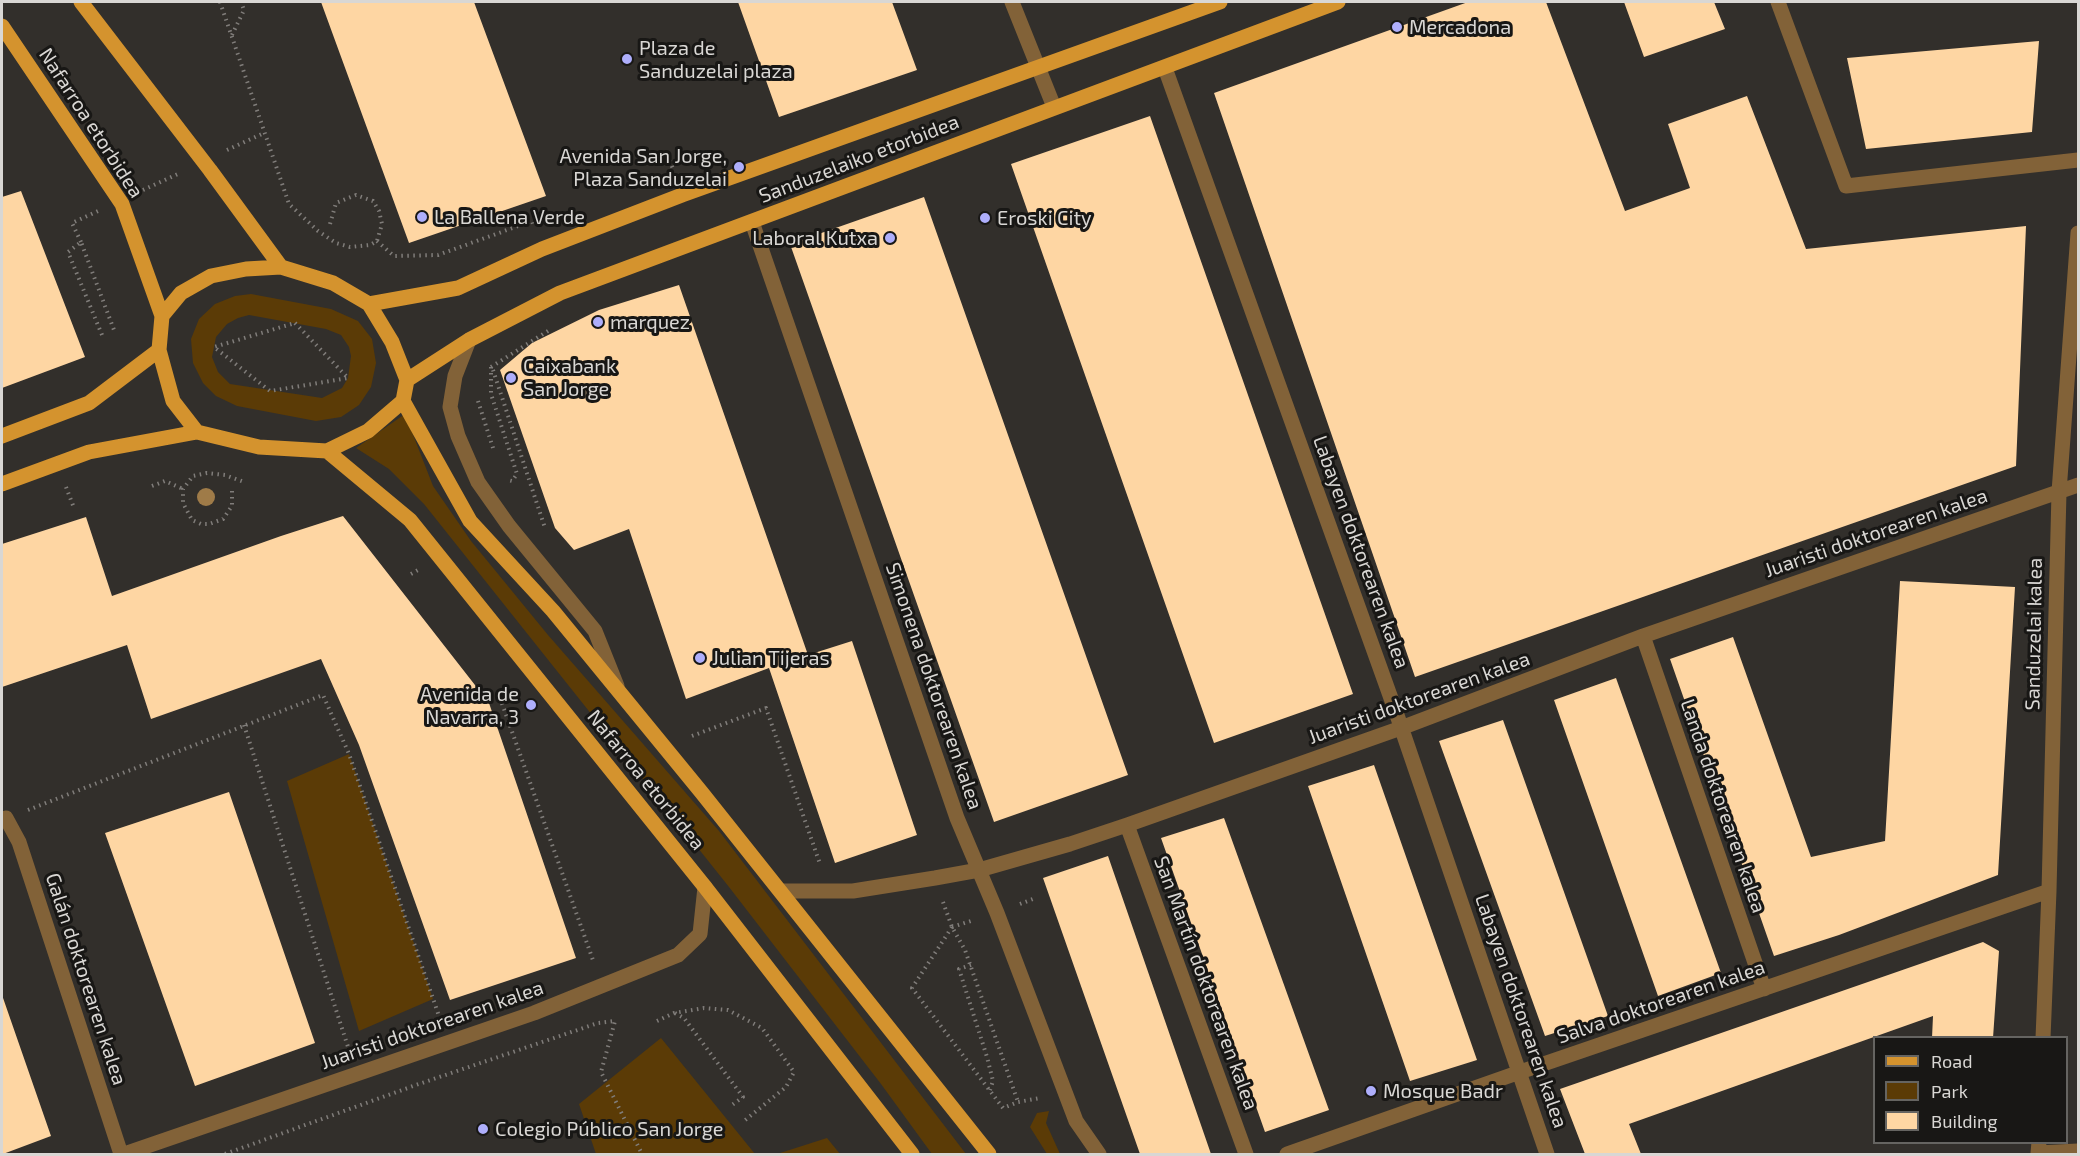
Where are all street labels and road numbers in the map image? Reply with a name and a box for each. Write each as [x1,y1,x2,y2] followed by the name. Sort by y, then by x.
[34,44,148,202] street label: Nafarroa etorbidea
[756,110,962,208] street label: Sanduzelaiko etorbidea
[1308,432,1414,672] street label: Labayen doktorearen kalea
[1761,484,1991,582] street label: Juaristi doktorearen kalea
[2021,557,2047,711] street label: Sanduzelai kalea
[880,559,988,813] street label: Simonena doktorearen kalea
[1305,647,1533,749] street label: Juaristi doktorearen kalea
[1675,696,1771,916] street label: Landa doktorearen kalea
[582,705,710,855] street label: Nafarroa etorbidea
[1149,853,1263,1113] street label: San Martín doktorearen kalea
[40,870,132,1088] street label: Galán doktorearen kalea
[1470,891,1572,1131] street label: Labayen doktorearen kalea
[1554,955,1768,1049] street label: Salva doktorearen kalea
[317,976,547,1074] street label: Juaristi doktorearen kalea

